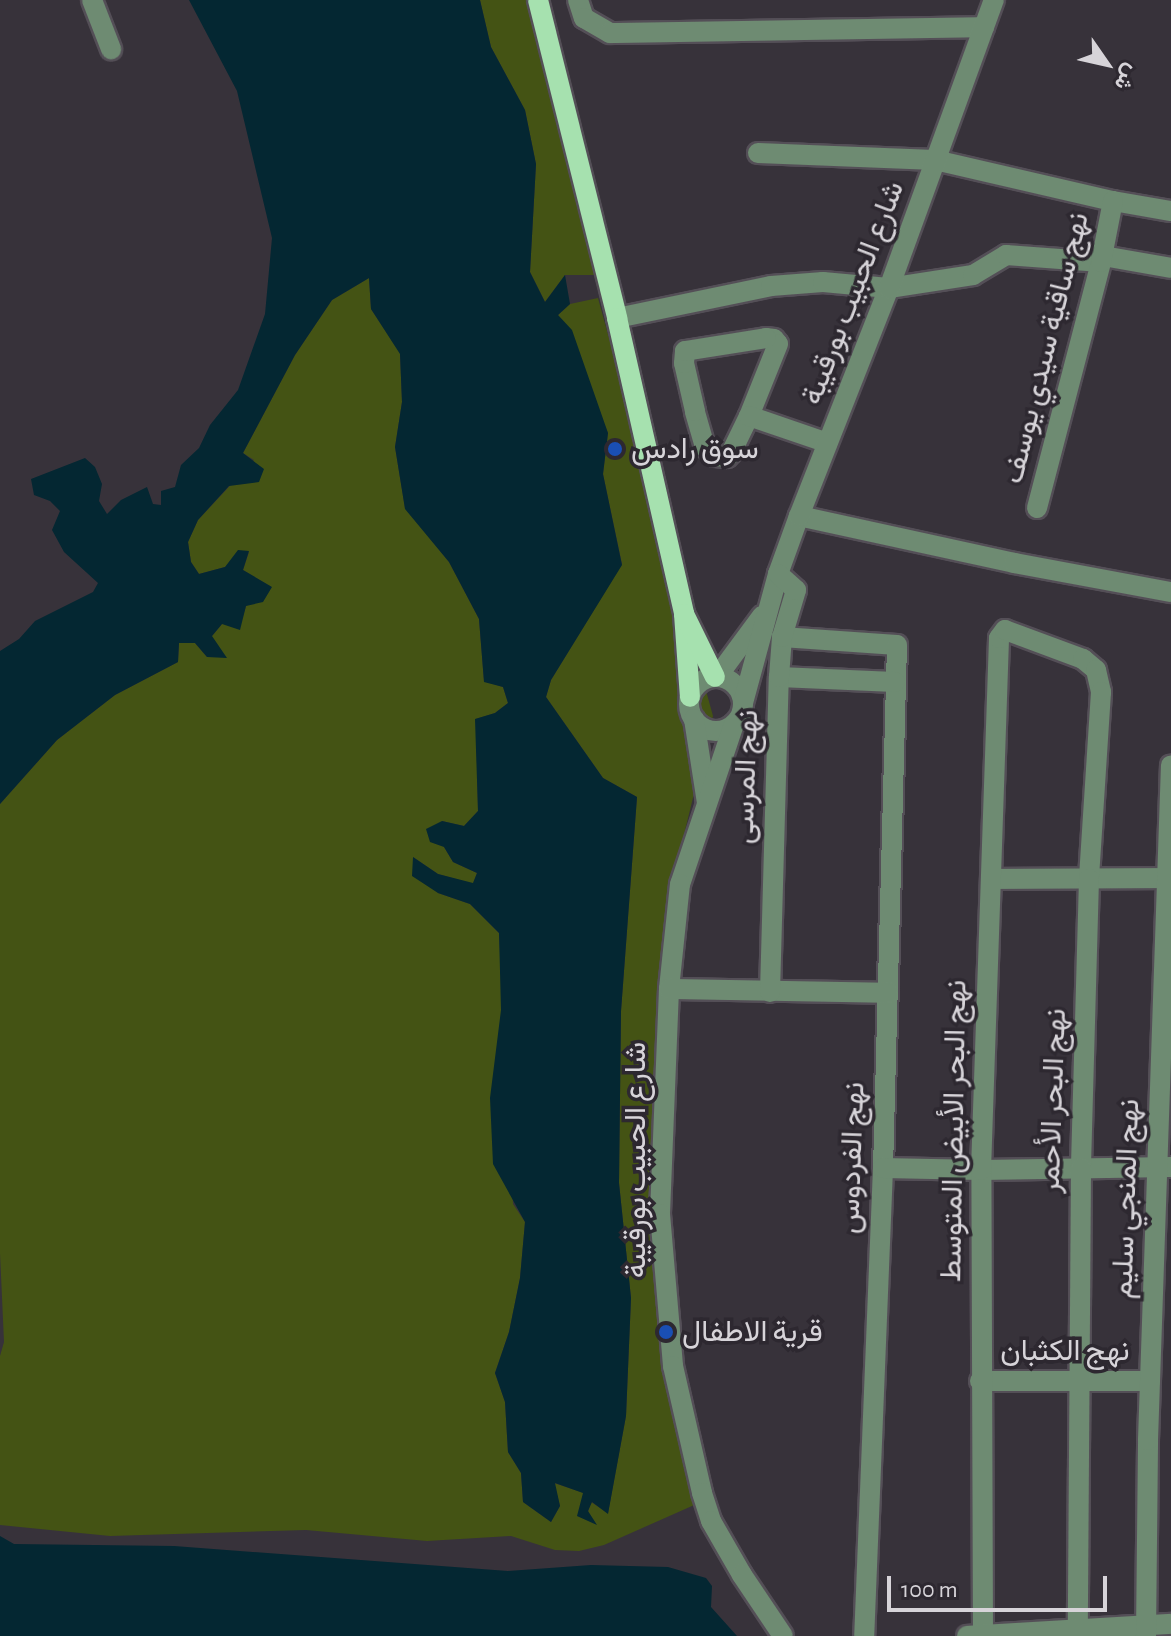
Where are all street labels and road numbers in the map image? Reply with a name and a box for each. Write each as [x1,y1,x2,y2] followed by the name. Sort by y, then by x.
[794,176,912,410] street label: شارع الحبيب بورقيبة
[995,209,1097,487] street label: نهج ساقية سيدي يوسف
[726,709,766,845] street label: نهج المرسى
[933,980,975,1282] street label: نهج البحر الأبيض المتوسط
[1032,1008,1074,1194] street label: نهج البحر الأحمر
[618,1042,654,1278] street label: شارع الحبيب بورقيبة
[831,1081,873,1235] street label: نهج الفردوس
[1105,1098,1147,1300] street label: نهج المنجي سليم
[1000,1333,1130,1369] street label: نهج الكثبان

